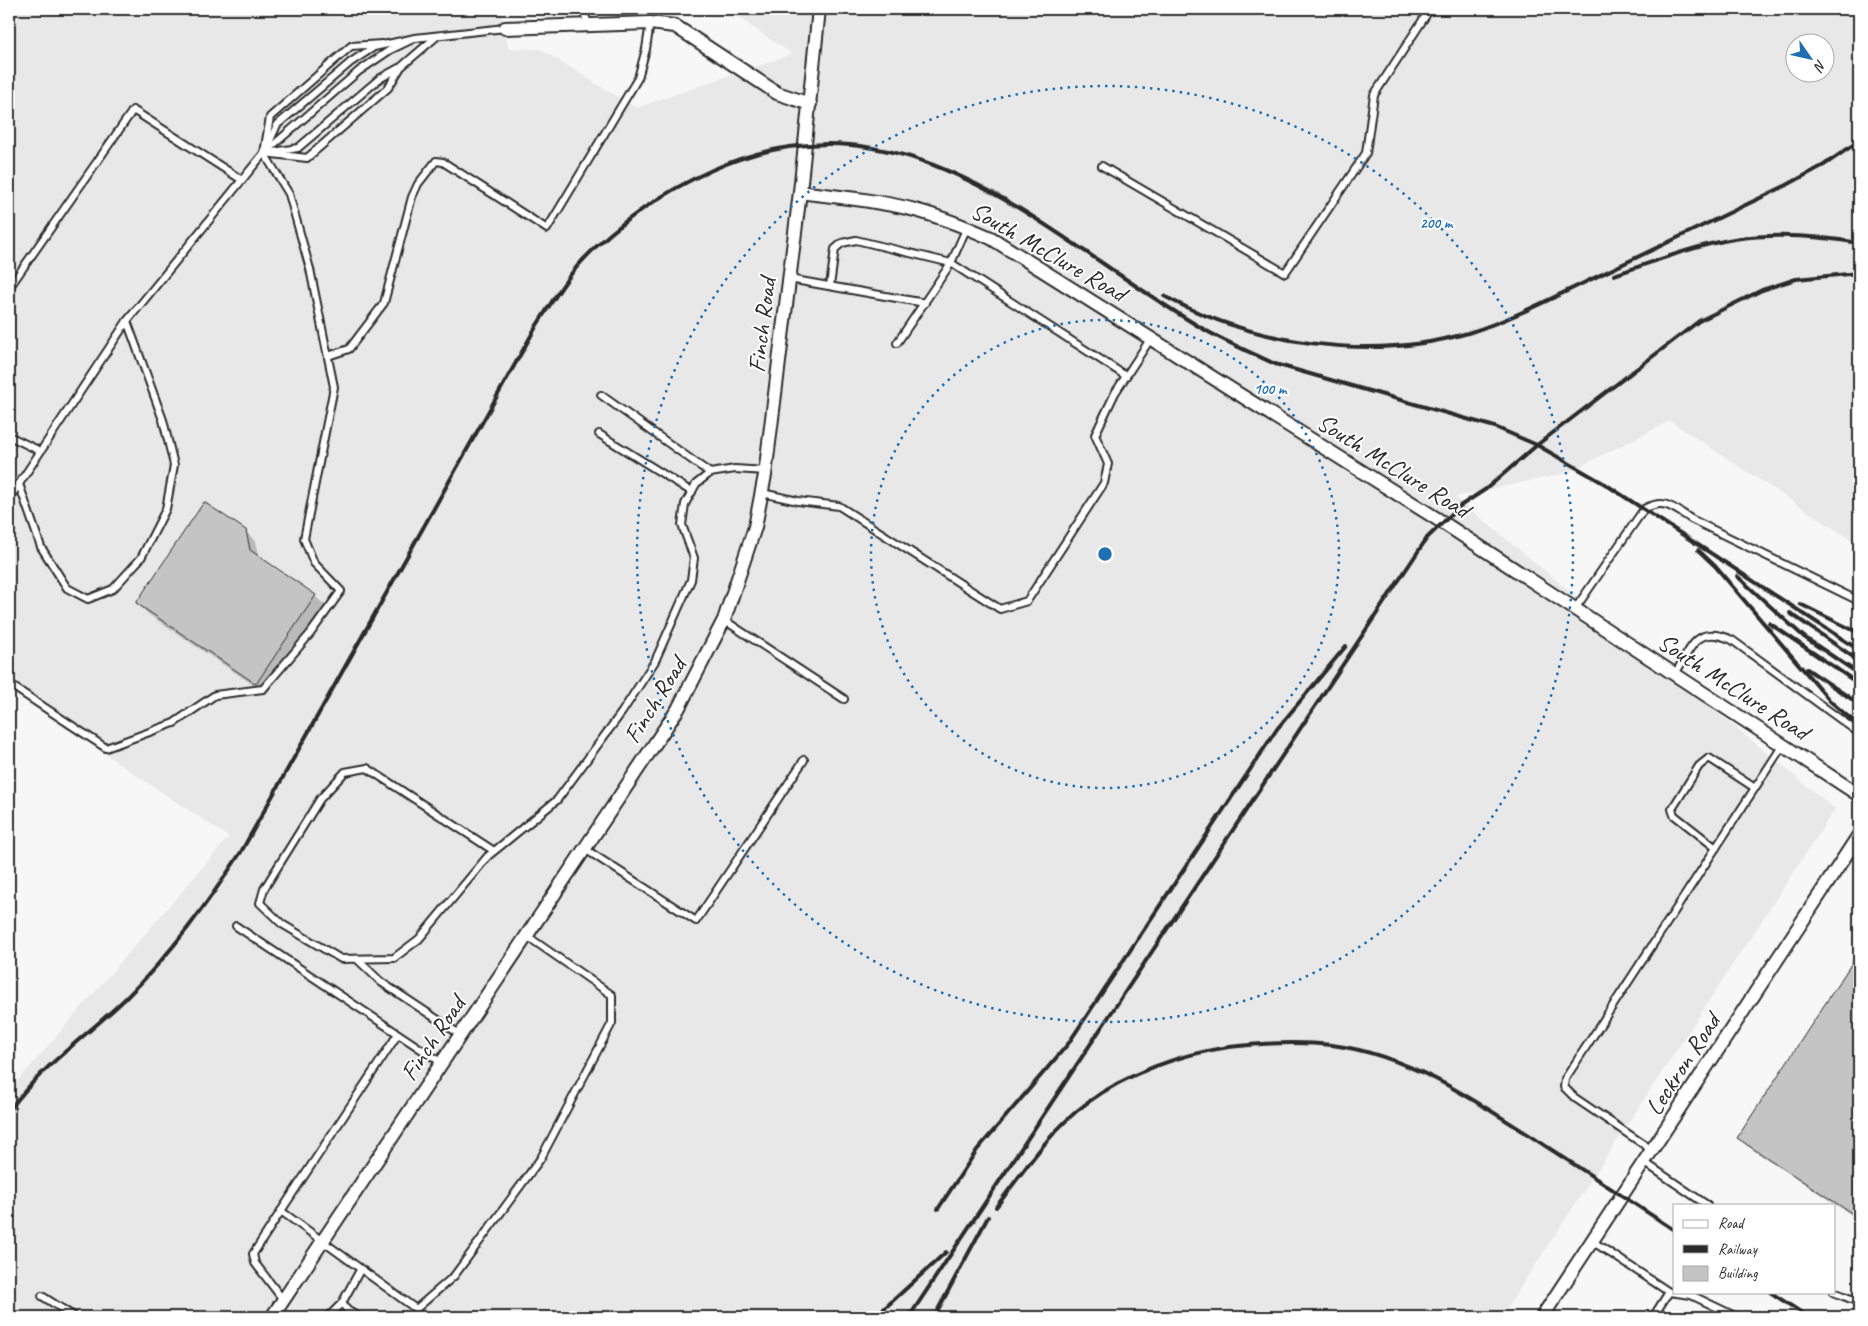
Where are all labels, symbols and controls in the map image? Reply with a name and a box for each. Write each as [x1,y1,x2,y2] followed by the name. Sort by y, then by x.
[1786,32,1836,82] north arrow
[1810,57,1830,75] text: N
[965,194,1135,311] street label: South McClure Road
[1420,214,1454,233] text: 200 m
[740,272,784,374] street label: Finch Road
[1254,380,1288,399] text: 100 m
[1311,406,1479,527] street label: South McClure Road
[1096,545,1114,563] centre of rings
[1652,626,1818,749] street label: South McClure Road
[616,648,696,749] street label: Finch Road
[393,987,475,1087] street label: Finch Road
[1638,1004,1730,1121] street label: Leckron Road
[1673,1204,1836,1294] legend
[1718,1214,1745,1233] text: Road
[1718,1240,1759,1259] text: Railway
[1718,1264,1758,1283] text: Building

